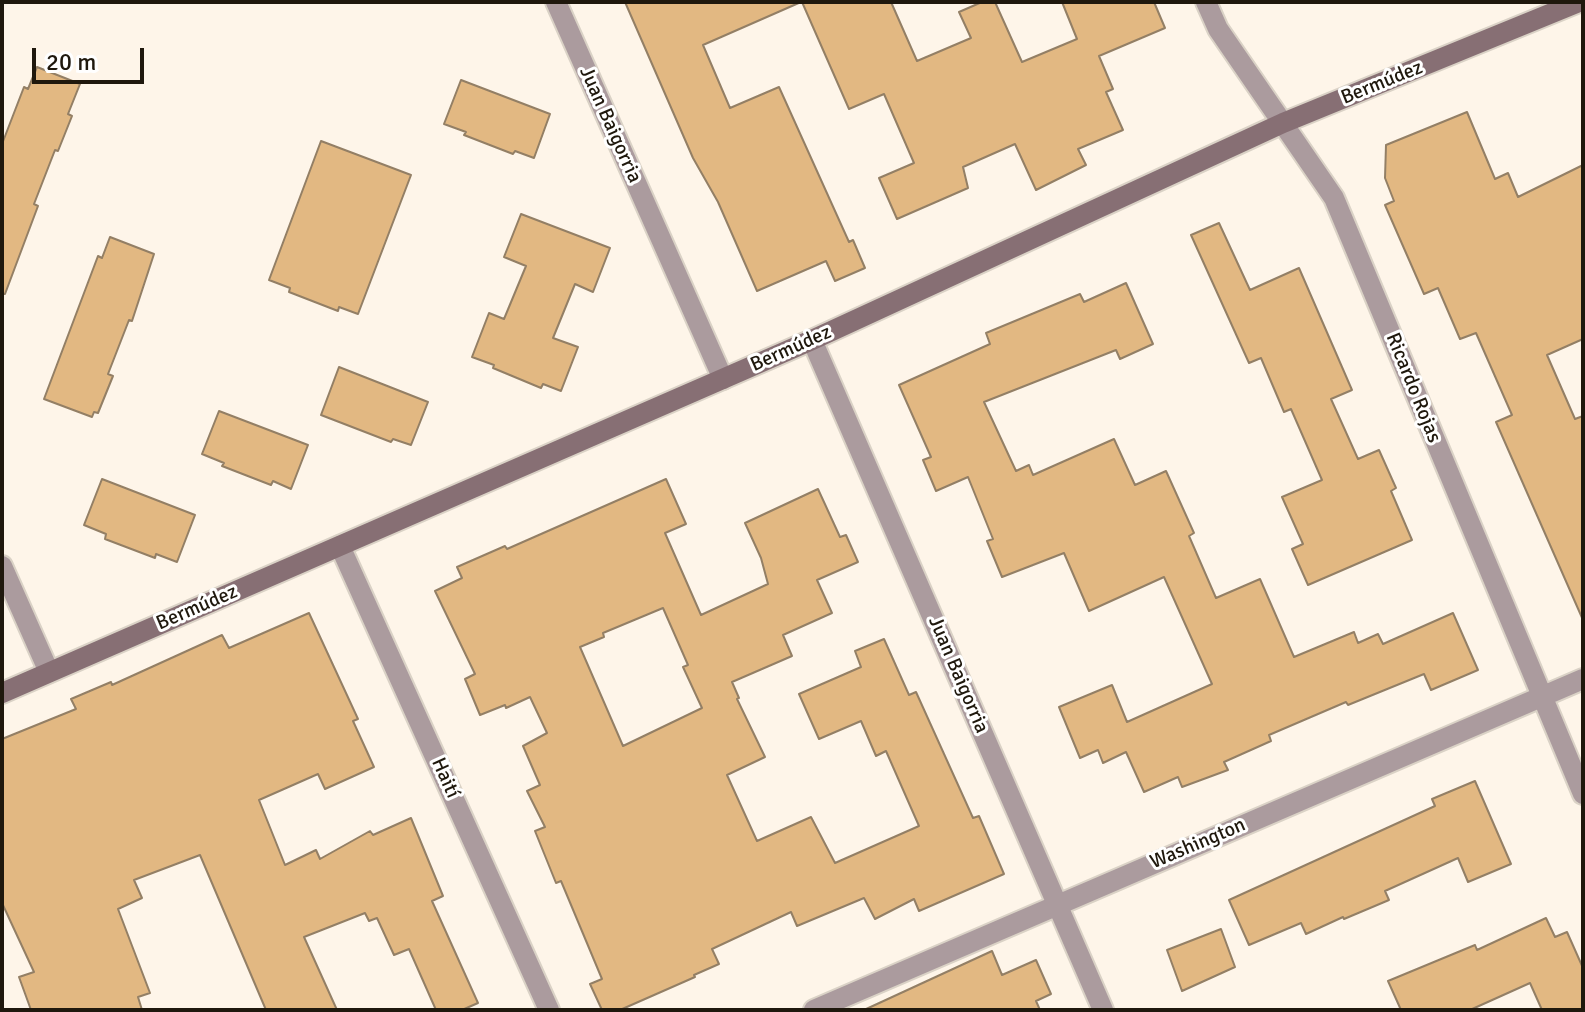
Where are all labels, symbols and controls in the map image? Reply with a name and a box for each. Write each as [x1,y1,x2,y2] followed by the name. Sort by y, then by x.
[36,32,148,82] scale bar
[46,47,96,77] text: 20 m
[1338,56,1426,110] street label: Bermúdez
[574,63,646,187] street label: Juan Baigorria
[747,321,835,377] street label: Bermúdez
[1380,330,1446,446] street label: Ricardo Rojas
[153,580,241,636] street label: Bermúdez
[923,613,993,737] street label: Juan Baigorria
[426,754,464,802] street label: Haití
[1147,813,1249,875] street label: Washington

